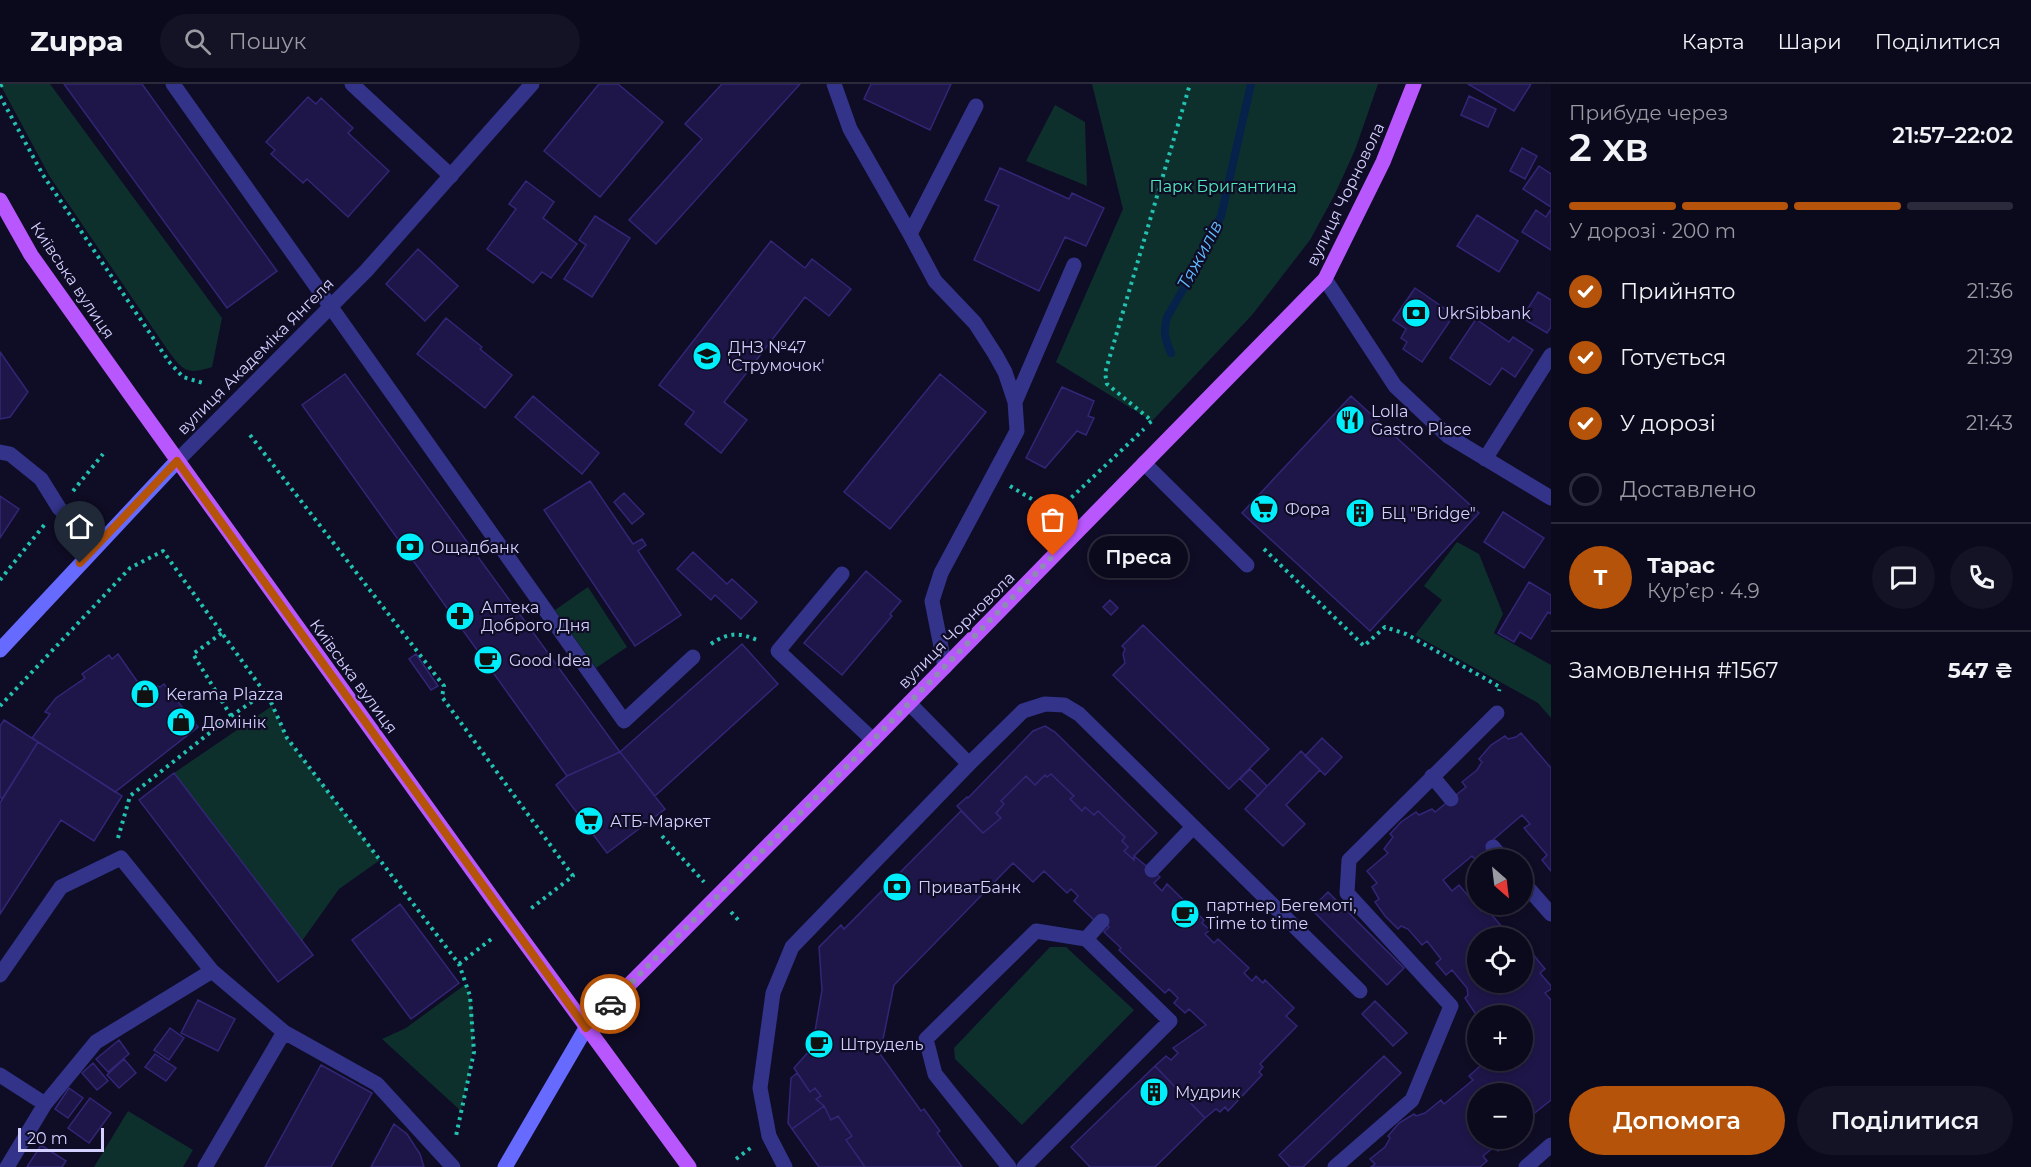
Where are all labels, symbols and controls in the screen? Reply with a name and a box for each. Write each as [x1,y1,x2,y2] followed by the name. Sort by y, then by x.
[160,14,580,68] search box
[30,24,124,58] text: Zuppa
[181,25,214,58] icon: search
[229,28,306,55] text: Пошук
[1682,29,1745,54] text: Карта
[1778,29,1842,54] text: Шари
[1875,29,2001,54] text: Поділитися
[1569,101,1728,125] text: Прибуде через
[1302,119,1388,269] street label: вулиця Чорновола
[1892,122,2013,149] text: 21:57–22:02
[1569,123,1649,171] text: 2 хв
[1149,177,1297,196] park label: Парк Бригантина
[1173,217,1227,293] water label: Тяжилів
[26,218,119,342] street label: Київська вулиця
[1569,219,1736,243] text: У дорозі · 200 m
[173,274,338,439] street label: вулиця Академіка Янгеля
[1569,275,1602,308] icon: check
[1620,278,1736,305] text: Прийнято
[1967,279,2013,303] text: 21:36
[1400,297,1432,329] bank icon: UkrSibbank
[1437,304,1531,323] place label: UkrSibbank
[728,338,825,375] place label: ДНЗ №47 'Струмочок'
[691,340,723,372] school or university icon: ДНЗ №47 'Струмочок'
[1569,341,1602,374] icon: check
[1620,344,1726,371] text: Готується
[1967,345,2013,369] text: 21:39
[1371,402,1471,439] place label: Lolla Gastro Place
[1334,404,1366,436] restaurant icon: Lolla Gastro Place
[1569,407,1602,440] icon: check
[1620,410,1716,437] text: У дорозі
[1966,411,2013,435] text: 21:43
[1620,476,1756,503] text: Доставлено
[1248,493,1280,525] supermarket icon: Фора
[1027,494,1078,556] pin
[1344,497,1376,529] building icon: БЦ "Bridge"
[1285,500,1330,519] place label: Фора
[54,501,105,563] pin
[1036,503,1069,536] icon: bag
[1381,504,1476,523] place label: БЦ "Bridge"
[63,510,96,543] icon: home
[394,531,426,563] bank icon: Ощадбанк
[1089,535,1188,577] callout: Преса
[431,538,520,557] place label: Ощадбанк
[1105,545,1172,569] text: Преса
[1872,546,1935,609] button: chat
[1950,546,2013,609] button: phone
[1647,552,1715,579] text: Тарас
[1593,564,1608,591] text: Т
[894,568,1019,693] street label: вулиця Чорновола
[1647,579,1760,603] text: Кур’єр · 4.9
[481,598,590,635] place label: Аптека Доброго Дня
[444,600,476,632] pharmacy icon: Аптека Доброго Дня
[306,615,401,737] street label: Київська вулиця
[472,644,504,676] cafe icon: Good Idea
[509,651,591,670] place label: Good Idea
[1569,657,1778,684] text: Замовлення #1567
[1948,657,2013,684] text: 547 ₴
[129,678,161,710] shop icon: Kerama Plazza
[166,685,284,704] place label: Kerama Plazza
[165,706,197,738] shop icon: Домінік
[202,713,267,732] place label: Домінік
[573,805,605,837] supermarket icon: АТБ-Маркет
[610,812,711,831] place label: АТБ-Маркет
[1467,849,1533,915] north arrow
[1467,849,1533,1149] map controls
[881,871,913,903] bank icon: ПриватБанк
[918,878,1022,897] place label: ПриватБанк
[1206,896,1357,933] place label: партнер Бегемоті, Time to time
[1169,898,1201,930] cafe icon: партнер Бегемоті, Time to time
[1467,927,1533,993] button: locate
[580,974,640,1034] courier
[594,988,627,1021] icon: car
[1467,1005,1533,1071] button: +
[803,1028,835,1060] cafe icon: Штрудель
[840,1035,924,1054] place label: Штрудель
[1138,1076,1170,1108] building icon: Мудрик
[1175,1083,1241,1102] place label: Мудрик
[1467,1083,1533,1149] button: −
[1569,1086,1785,1155] button: Допомога
[1797,1086,2013,1155] button: Поділитися
[18,1125,104,1152] scale bar
[27,1129,68,1148] text: 20 m

